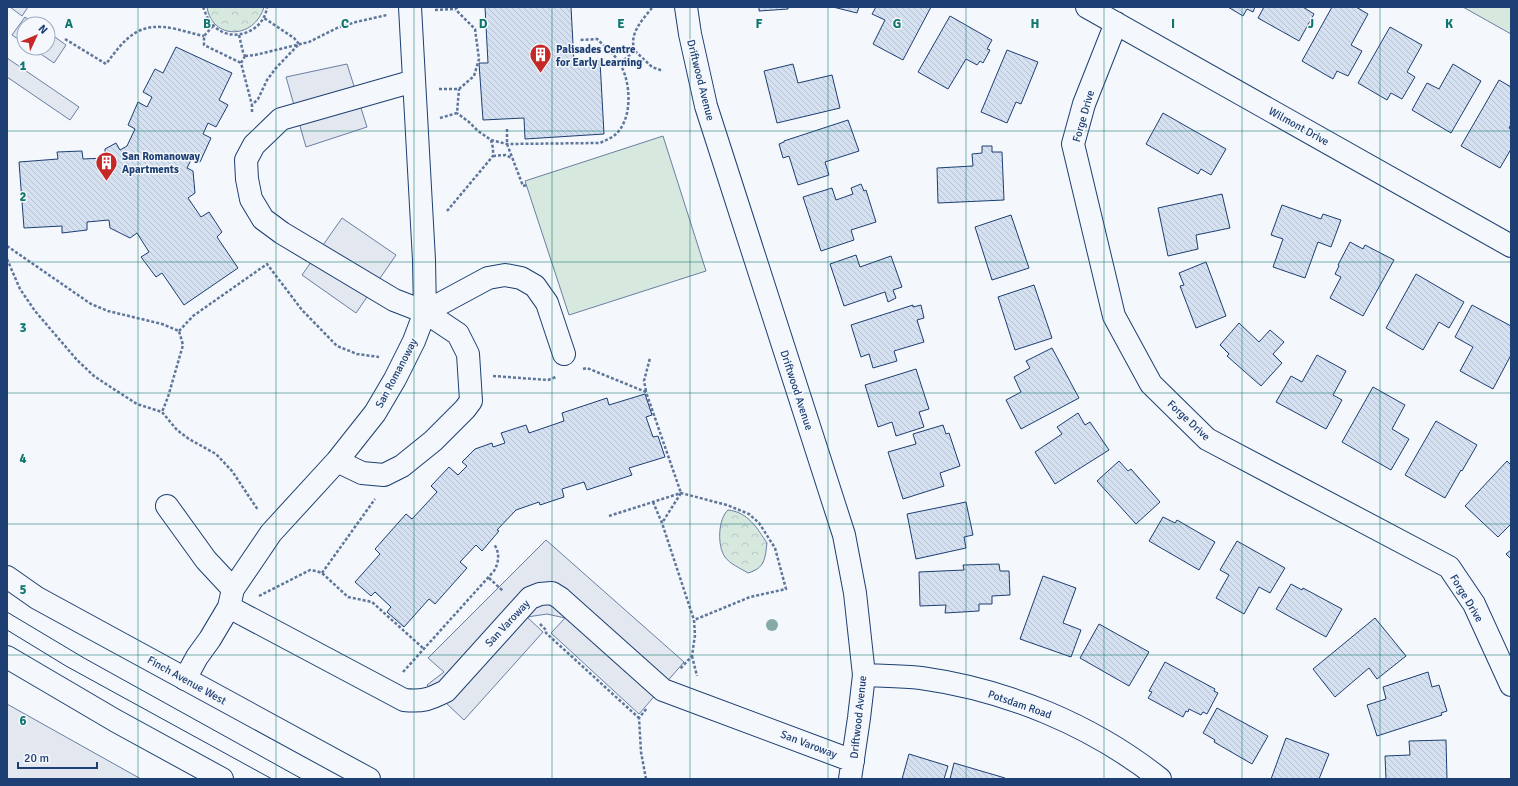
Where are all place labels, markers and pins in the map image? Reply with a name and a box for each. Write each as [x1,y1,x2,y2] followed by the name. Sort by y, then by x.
[527,42,553,75] building icon: Palisades Centre for Early Learning
[555,43,642,69] place label: Palisades Centre for Early Learning
[94,149,120,182] building icon: San Romanoway Apartments
[122,150,201,176] place label: San Romanoway Apartments

